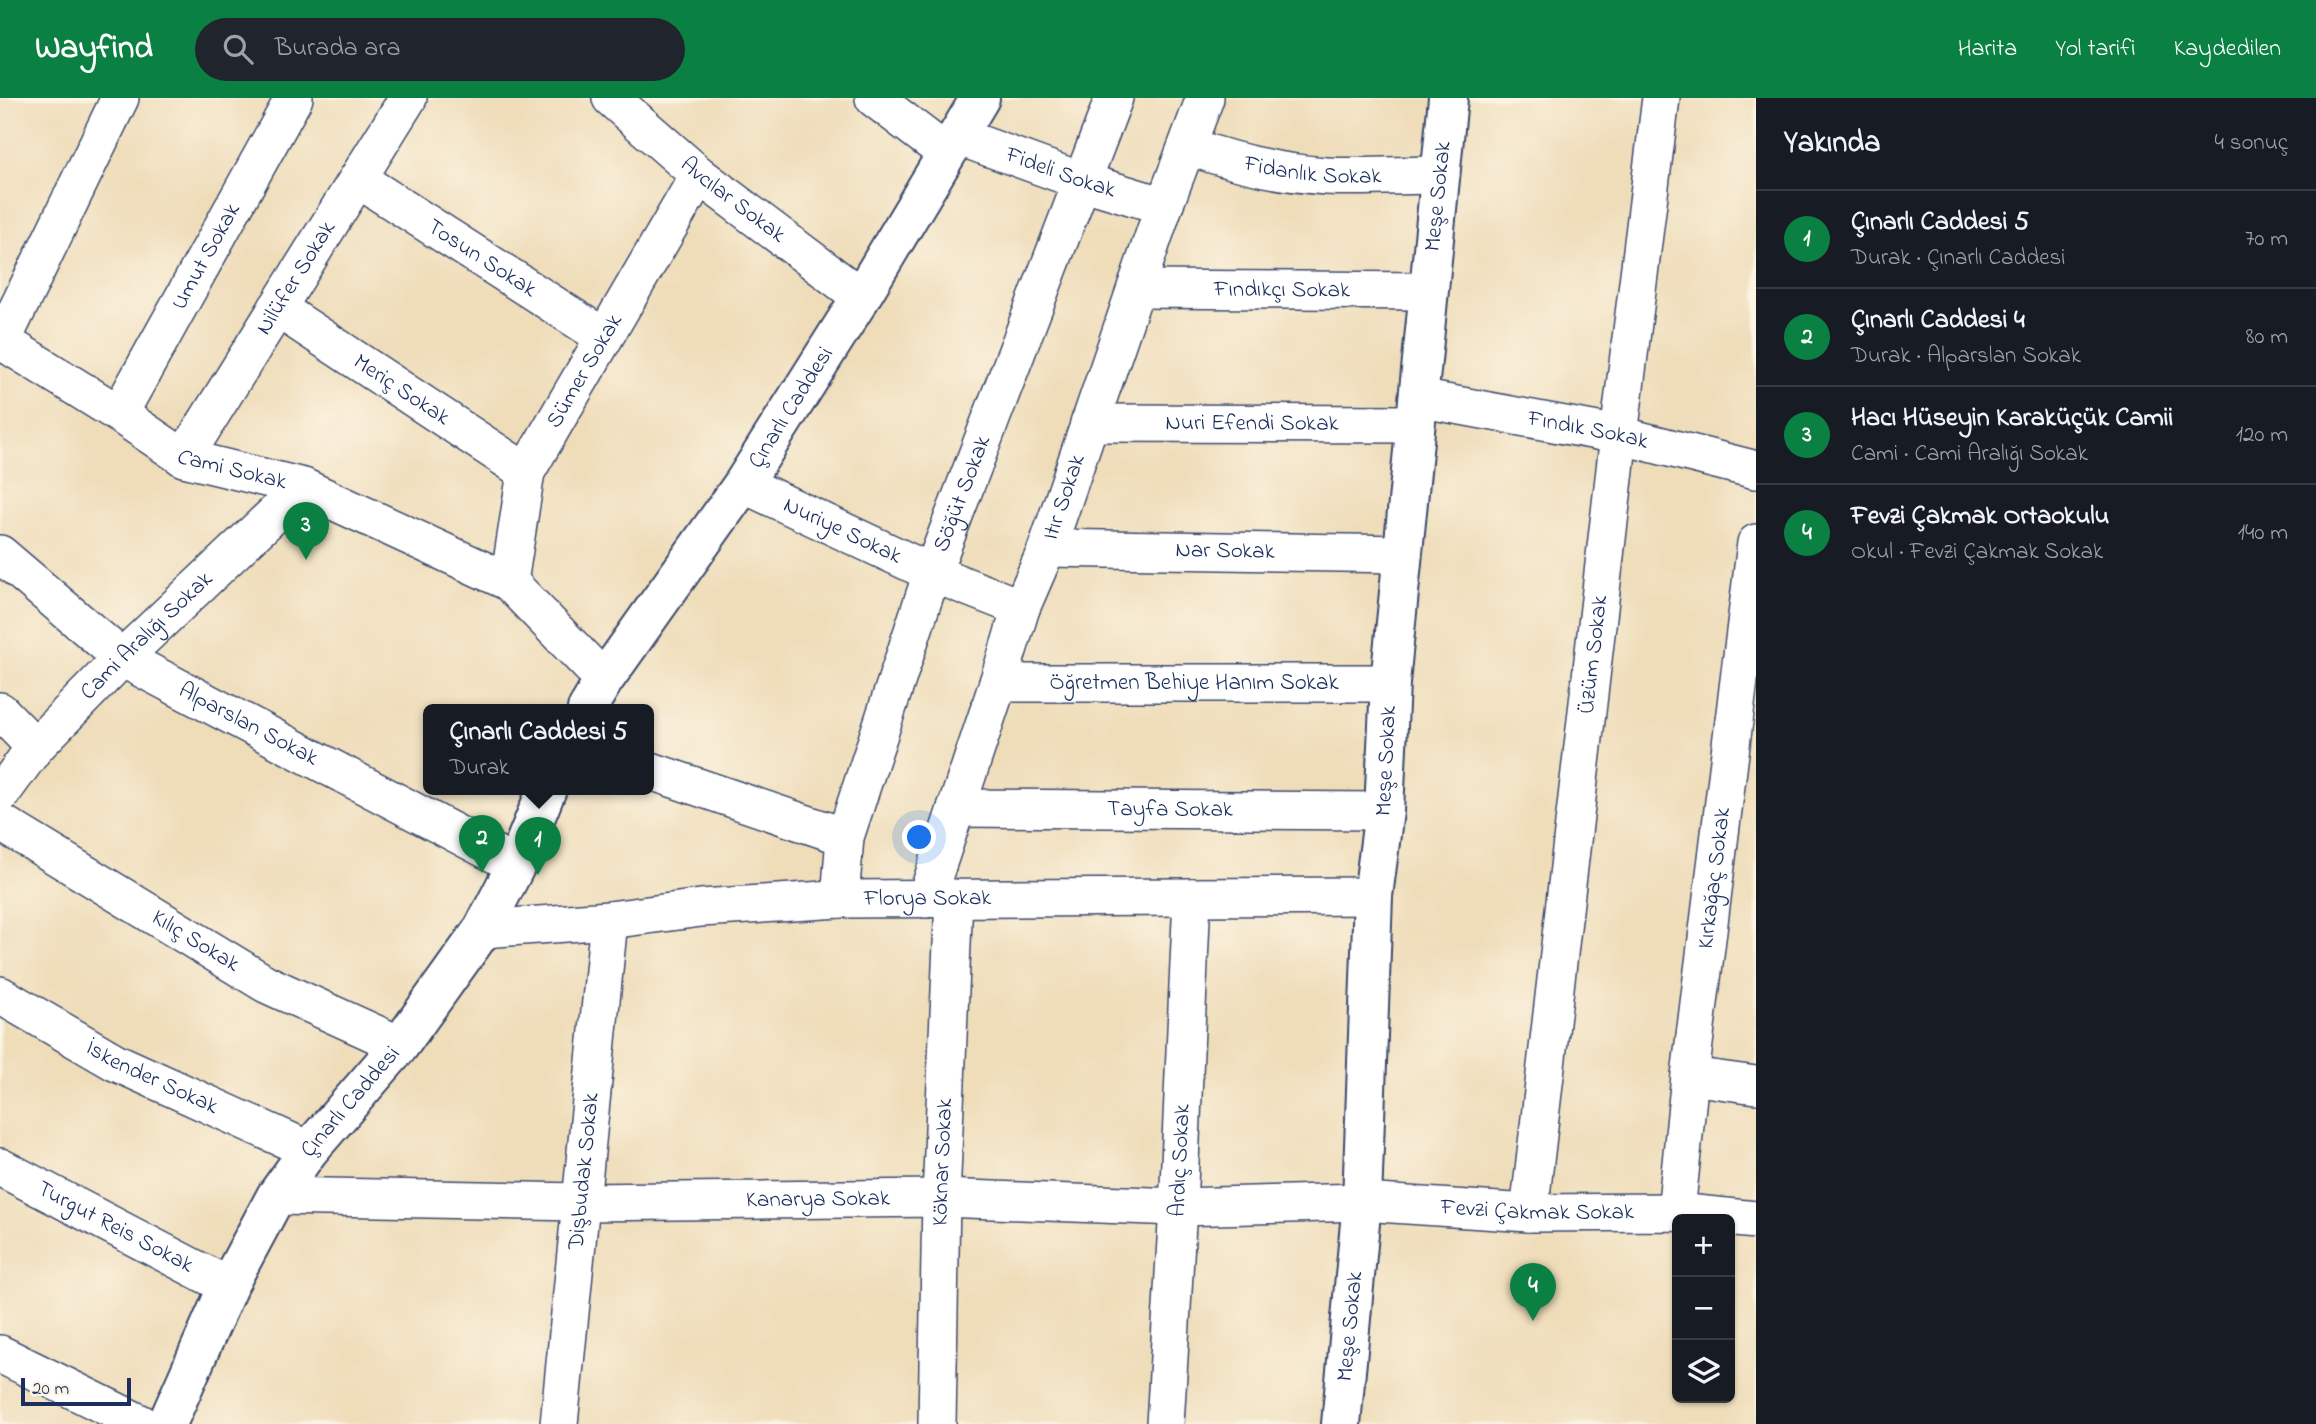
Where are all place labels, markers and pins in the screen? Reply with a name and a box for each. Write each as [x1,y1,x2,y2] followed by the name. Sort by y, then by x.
[283,502,329,560] pin: 3
[459,815,505,873] pin: 2
[515,817,561,875] pin: 1
[1510,1263,1556,1321] pin: 4

